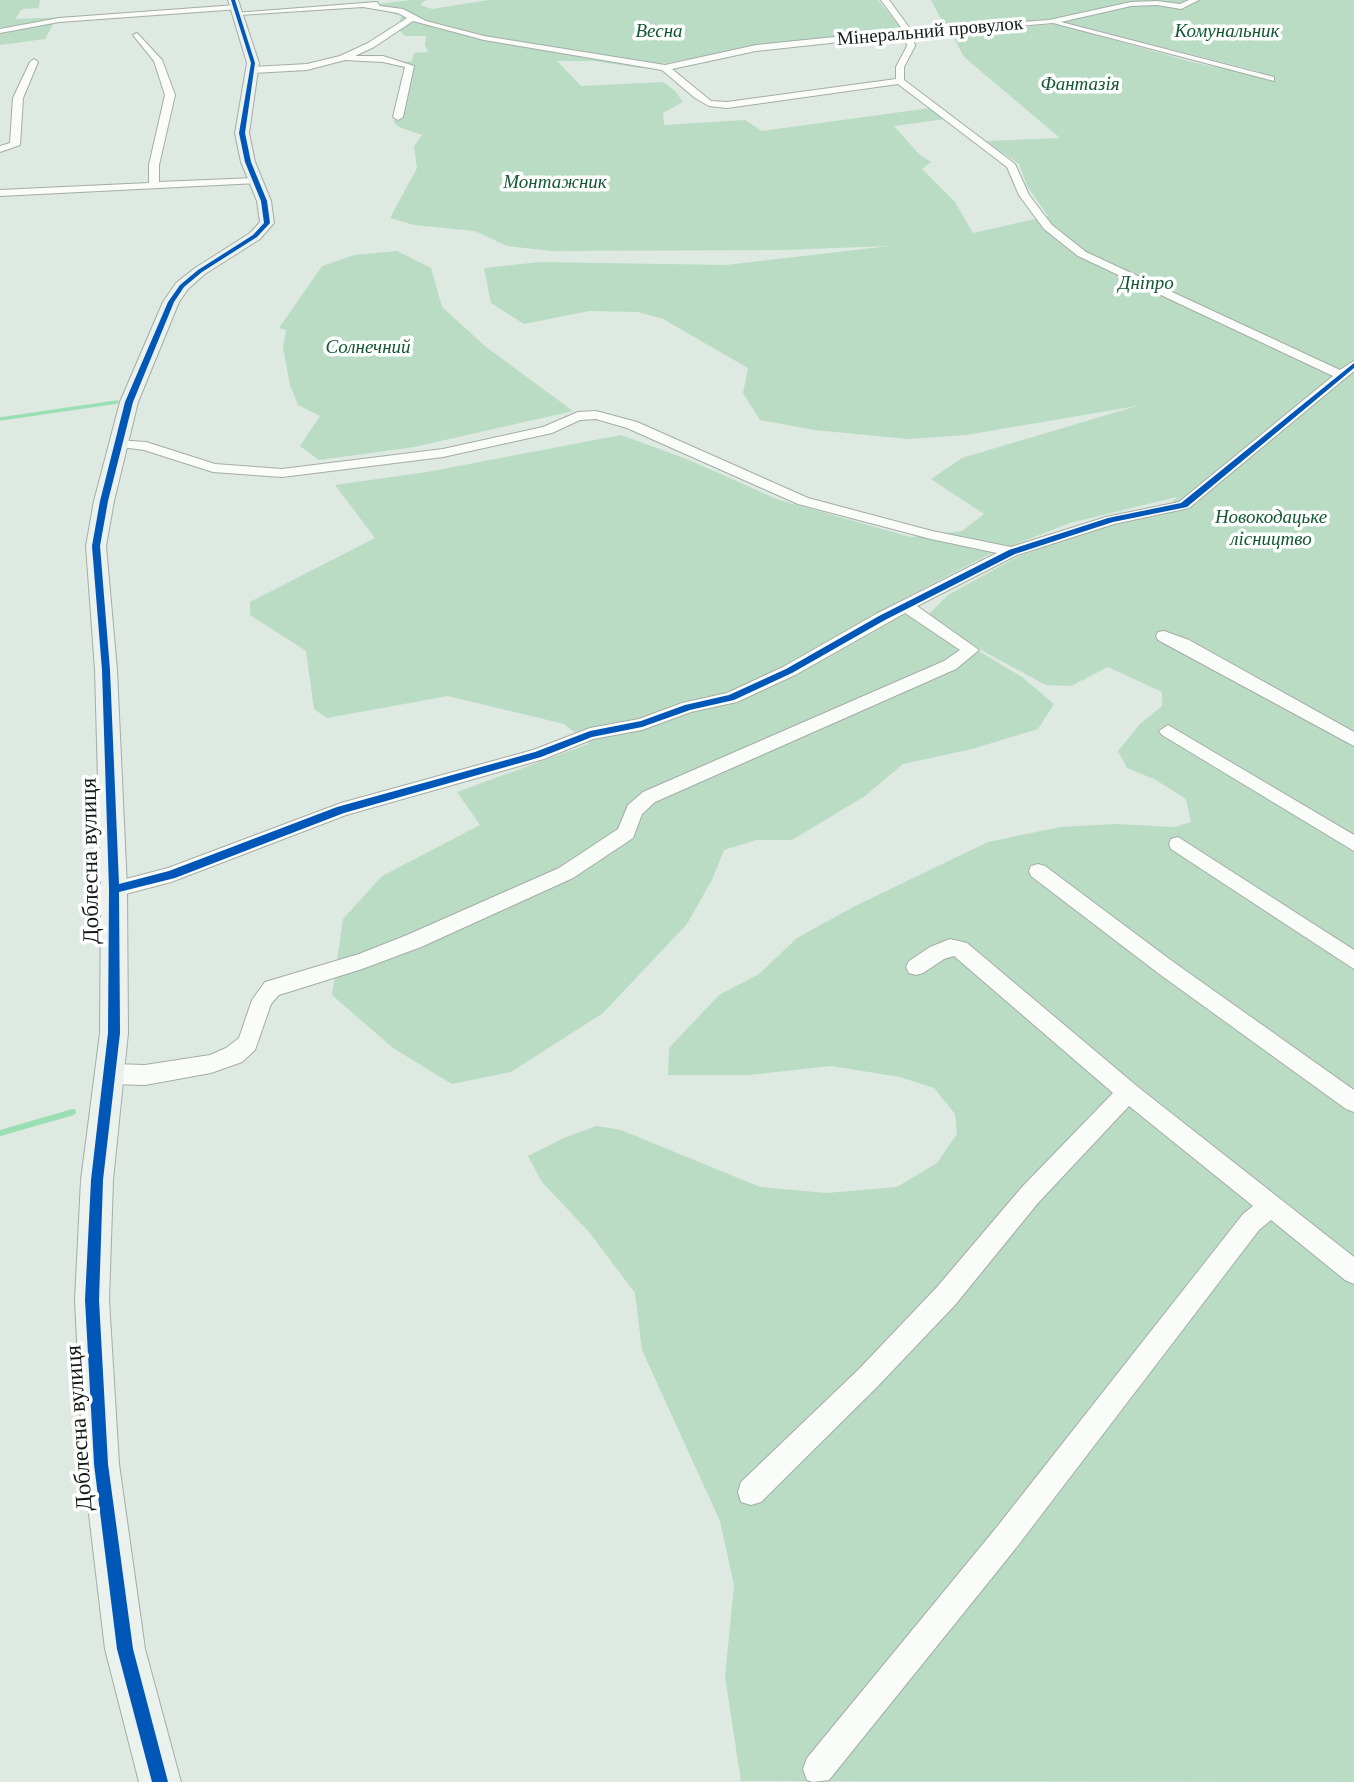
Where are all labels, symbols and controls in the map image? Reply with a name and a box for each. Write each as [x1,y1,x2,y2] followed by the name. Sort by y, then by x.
[836,13,1024,51] street label: Мінеральний провулок
[635,21,683,43] park label: Весна
[1175,21,1279,43] park label: Комунальник
[1040,74,1120,96] park label: Фантазія
[503,172,607,194] park label: Монтажник
[1118,273,1174,295] park label: Дніпро
[325,337,411,359] park label: Солнечний
[1215,507,1327,551] park label: Новокодацьке лісництво
[76,778,106,944] street label: Доблесна вулиця
[60,1344,100,1512] street label: Доблесна вулиця

